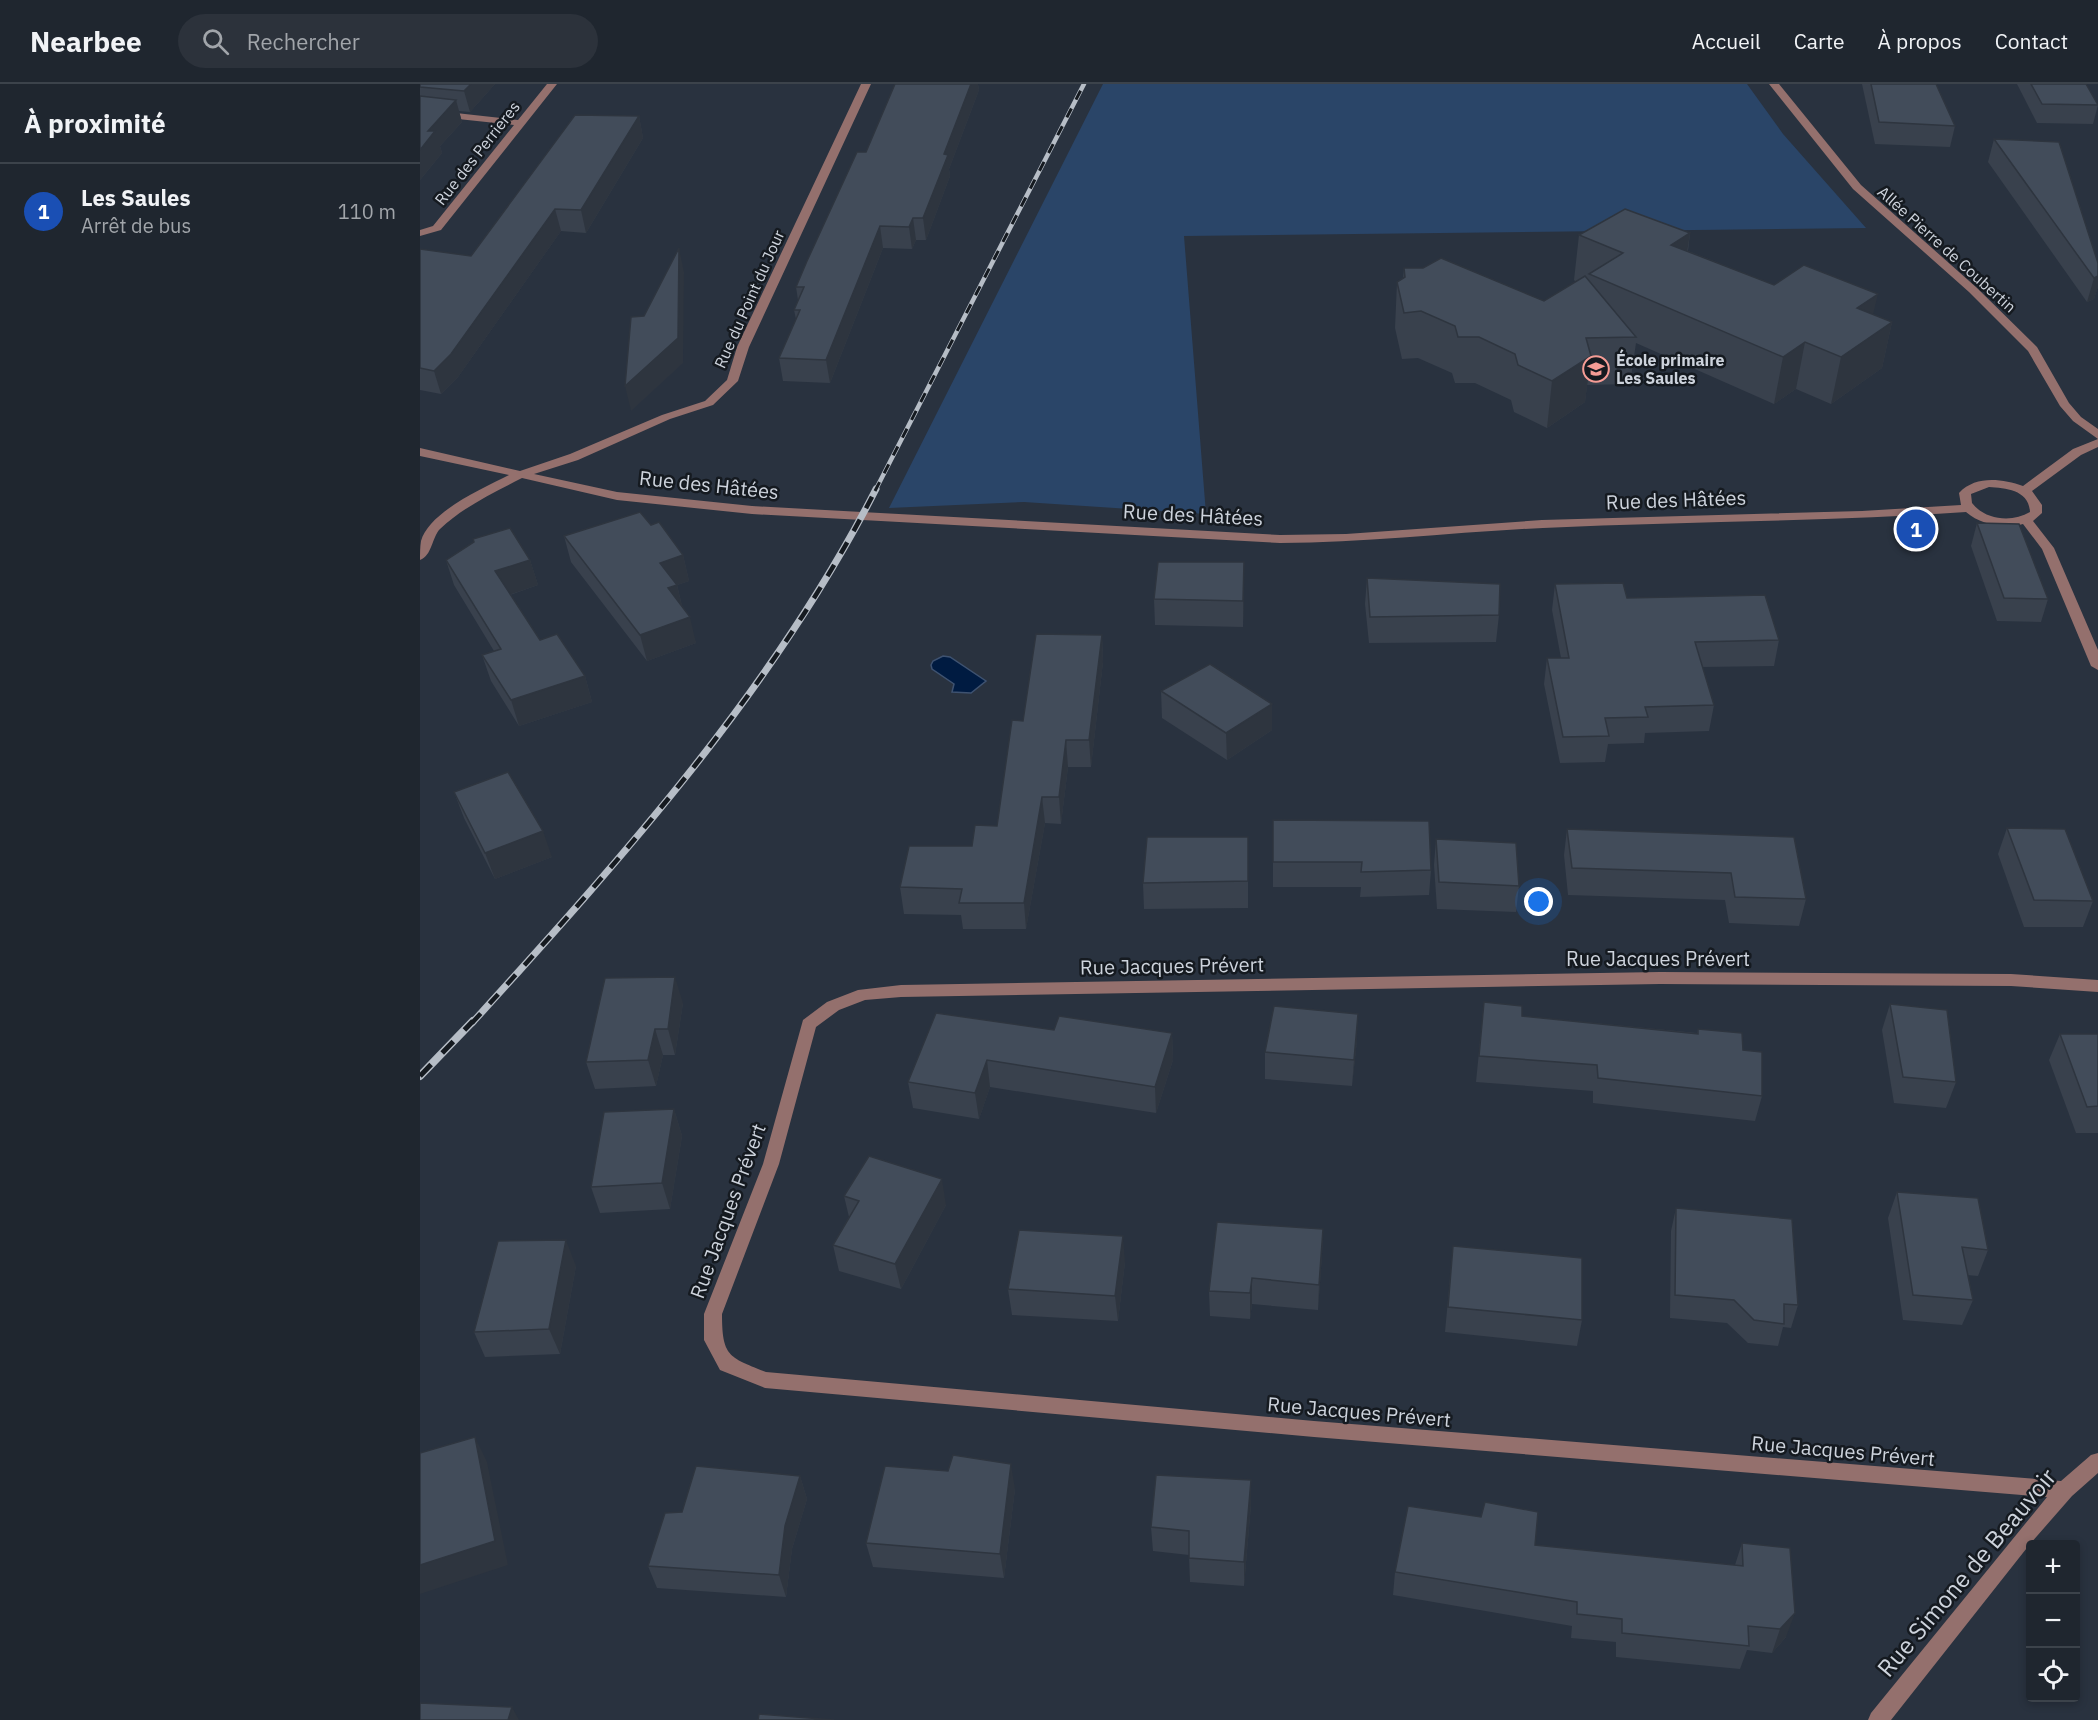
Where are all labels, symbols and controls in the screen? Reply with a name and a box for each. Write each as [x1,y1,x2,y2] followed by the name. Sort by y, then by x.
[178,14,598,68] search box
[30,23,142,60] text: Nearbee
[199,25,232,58] icon: search
[247,27,360,56] text: Rechercher
[1692,27,1761,55] text: Accueil
[1794,27,1845,55] text: Carte
[1878,27,1962,55] text: À propos
[1995,27,2068,55] text: Contact
[430,97,524,209] street label: Rue des Perrieres
[24,106,166,140] text: À proximité
[1874,182,2020,316] street label: Allée Pierre de Coubertin
[81,183,191,212] text: Les Saules
[38,198,50,225] text: 1
[338,198,396,225] text: 110 m
[81,212,191,239] text: Arrêt de bus
[710,227,789,371] street label: Rue du Point du Jour
[1616,349,1725,388] place label: École primaire Les Saules
[1581,354,1611,384] school or university icon: École primaire Les Saules
[638,464,780,505] street label: Rue des Hâtées
[1605,484,1747,515] street label: Rue des Hâtées
[1122,497,1264,532] street label: Rue des Hâtées
[1896,506,1936,552] pin: 1
[1524,887,1553,916] your location
[1566,945,1750,972] street label: Rue Jacques Prévert
[1080,950,1264,981] street label: Rue Jacques Prévert
[683,1120,772,1302] street label: Rue Jacques Prévert
[1266,1390,1452,1433] street label: Rue Jacques Prévert
[1750,1429,1936,1472] street label: Rue Jacques Prévert
[1870,1461,2063,1683] street label: Rue Simone de Beauvoir
[2026,1540,2080,1702] map controls
[2026,1540,2080,1594] button: +
[2026,1594,2080,1648] button: −
[2026,1648,2080,1702] button: locate

